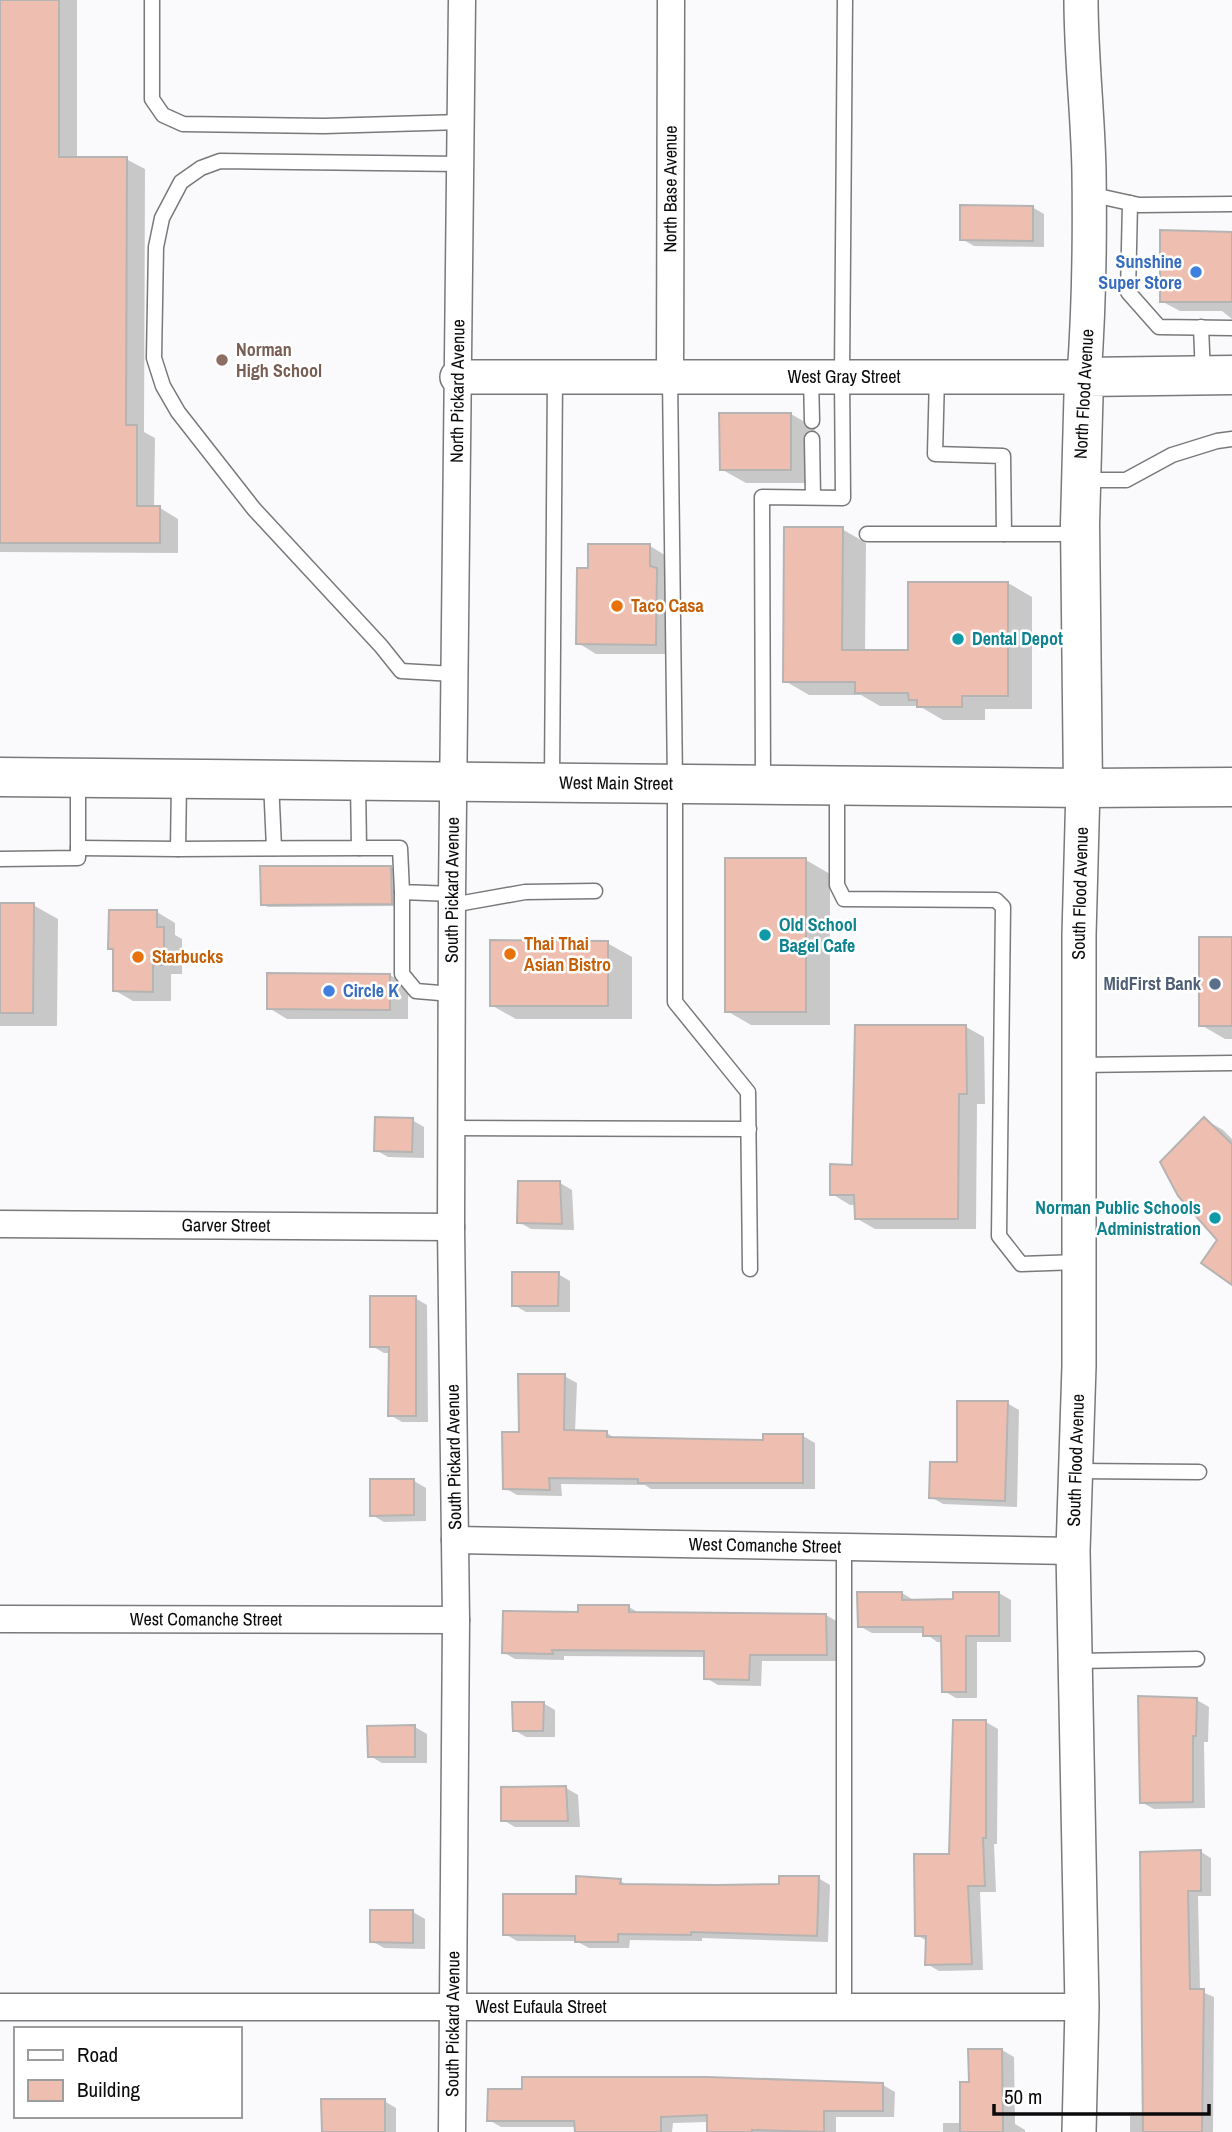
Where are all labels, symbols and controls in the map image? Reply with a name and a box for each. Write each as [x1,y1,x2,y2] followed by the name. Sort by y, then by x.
[657,125,683,253] street label: North Base Avenue
[1098,249,1182,295] place label: Sunshine Super Store
[1188,264,1204,280] marker: Sunshine Super Store
[444,319,470,463] street label: North Pickard Avenue
[1068,328,1099,460] street label: North Flood Avenue
[236,337,322,383] place label: Norman High School
[214,352,230,368] marker: Norman High School
[787,364,901,389] street label: West Gray Street
[631,593,705,618] place label: Taco Casa
[609,598,625,614] marker: Taco Casa
[972,626,1063,651] place label: Dental Depot
[950,631,966,647] marker: Dental Depot
[559,770,673,796] street label: West Main Street
[439,817,465,963] street label: South Pickard Avenue
[1066,826,1094,960] street label: South Flood Avenue
[779,912,857,958] place label: Old School Bagel Cafe
[757,927,773,943] marker: Old School Bagel Cafe
[524,931,611,977] place label: Thai Thai Asian Bistro
[152,944,223,969] place label: Starbucks
[502,946,518,962] marker: Thai Thai Asian Bistro
[130,949,146,965] marker: Starbucks
[1103,971,1202,996] place label: MidFirst Bank
[1207,976,1223,992] marker: MidFirst Bank
[343,978,399,1003] place label: Circle K
[321,983,337,999] marker: Circle K
[1035,1195,1201,1241] place label: Norman Public Schools Administration
[1207,1210,1223,1226] marker: Norman Public Schools Administration
[182,1212,270,1238] street label: Garver Street
[440,1384,467,1530] street label: South Pickard Avenue
[1061,1393,1090,1527] street label: South Flood Avenue
[688,1531,841,1559] street label: West Comanche Street
[130,1606,282,1632] street label: West Comanche Street
[439,1951,465,2097] street label: South Pickard Avenue
[475,1994,607,2019] street label: West Eufaula Street
[14,2027,242,2118] legend
[77,2040,118,2069] text: Road
[994,2072,1209,2116] scale bar
[77,2075,141,2104] text: Building
[1004,2082,1042,2111] text: 50 m

